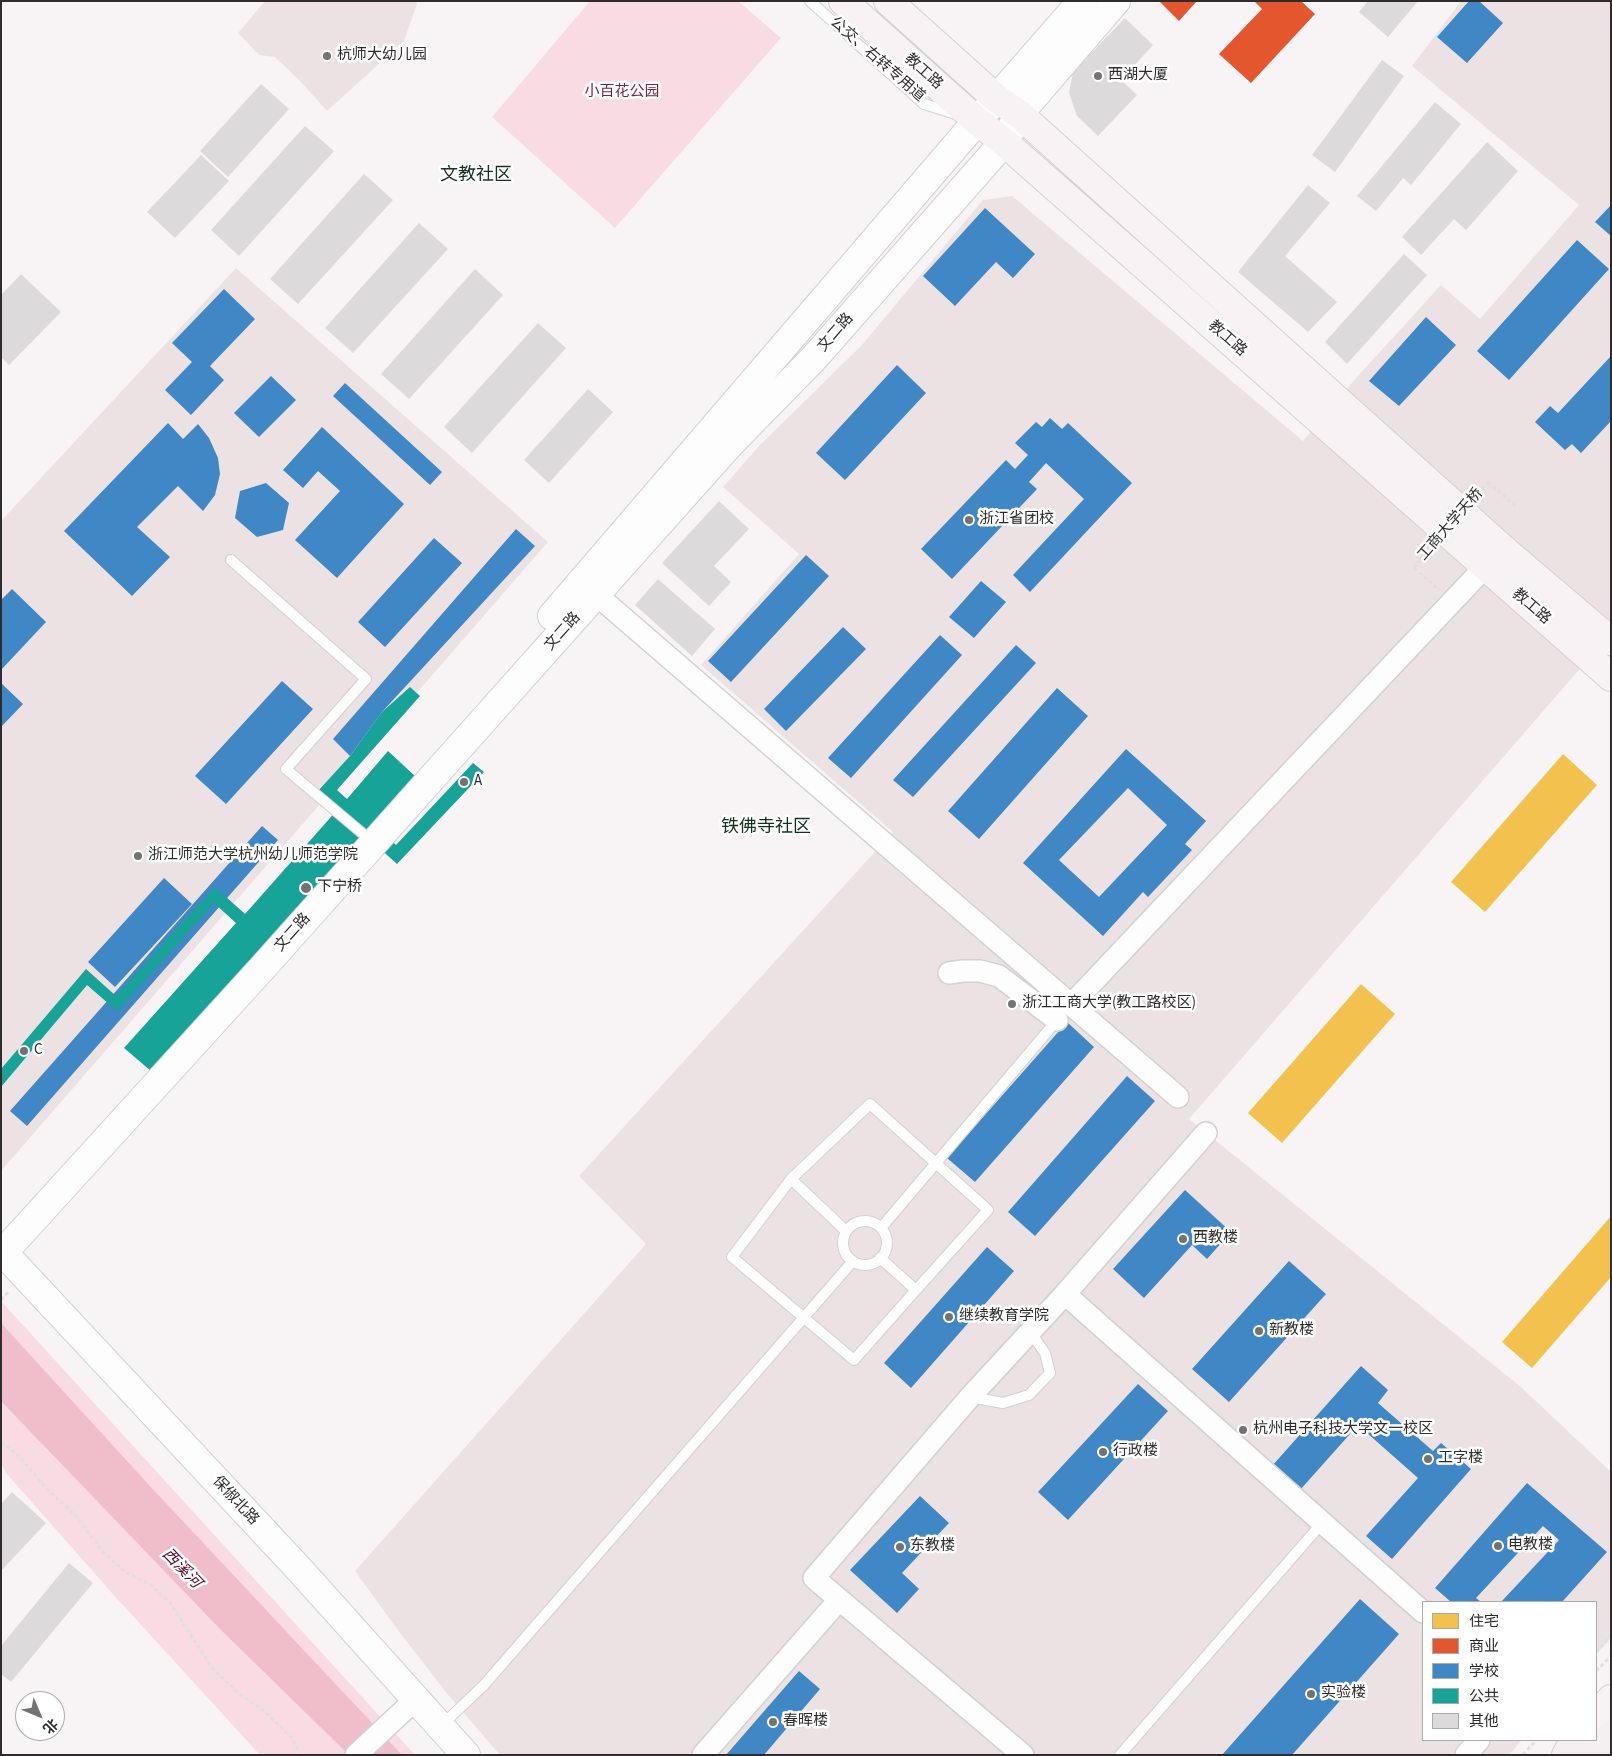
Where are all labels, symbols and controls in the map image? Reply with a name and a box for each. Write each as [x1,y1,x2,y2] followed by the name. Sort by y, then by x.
[826,14,928,106] street label: 公交、右转专用道
[337,47,427,65] place label: 杭师大幼儿园
[321,50,333,62] marker: 杭师大幼儿园
[900,50,946,94] street label: 教工路
[1108,67,1168,85] place label: 西湖大厦
[1092,70,1104,82] marker: 西湖大厦
[585,84,659,102] park label: 小百花公园
[440,165,512,187] district label: 文教社区
[814,310,858,356] street label: 文二路
[1204,317,1250,361] street label: 教工路
[1415,485,1487,565] street label: 工商大学天桥
[979,511,1054,529] place label: 浙江省团校
[963,514,975,526] marker: 浙江省团校
[1508,585,1554,629] street label: 教工路
[541,609,585,655] street label: 文二路
[474,773,482,791] place label: A
[458,776,470,788] marker: A
[721,817,811,839] district label: 铁佛寺社区
[148,847,358,865] place label: 浙江师范大学杭州幼儿师范学院
[132,850,144,862] marker: 浙江师范大学杭州幼儿师范学院
[317,879,362,897] place label: 下宁桥
[299,881,313,895] marker: 下宁桥
[271,910,315,956] street label: 文二路
[1022,995,1196,1013] place label: 浙江工商大学(教工路校区)
[1006,998,1018,1010] marker: 浙江工商大学(教工路校区)
[34,1042,43,1060] place label: C
[18,1045,30,1057] marker: C
[1193,1230,1238,1248] place label: 西教楼
[1177,1233,1189,1245] marker: 西教楼
[959,1308,1049,1326] place label: 继续教育学院
[943,1311,955,1323] marker: 继续教育学院
[1269,1322,1314,1340] place label: 新教楼
[1253,1325,1265,1337] marker: 新教楼
[1253,1421,1433,1439] place label: 杭州电子科技大学文一校区
[1237,1424,1249,1436] marker: 杭州电子科技大学文一校区
[1113,1443,1158,1461] place label: 行政楼
[1097,1446,1109,1458] marker: 行政楼
[1438,1450,1483,1468] place label: 工字楼
[1422,1453,1434,1465] marker: 工字楼
[208,1473,262,1529] street label: 保俶北路
[1508,1537,1553,1555] place label: 电教楼
[910,1538,955,1556] place label: 东教楼
[1492,1540,1504,1552] marker: 电教楼
[894,1541,906,1553] marker: 东教楼
[157,1545,205,1593] water label: 西溪河
[1422,1601,1597,1741] legend
[1469,1611,1499,1632] text: 住宅
[1469,1636,1499,1657] text: 商业
[1469,1661,1499,1682] text: 学校
[1321,1685,1366,1703] place label: 实验楼
[1469,1686,1499,1707] text: 公共
[1305,1688,1317,1700] marker: 实验楼
[15,1691,65,1741] north arrow
[1469,1711,1499,1732] text: 其他
[783,1713,828,1731] place label: 春晖楼
[38,1714,62,1738] text: 北
[767,1716,779,1728] marker: 春晖楼

